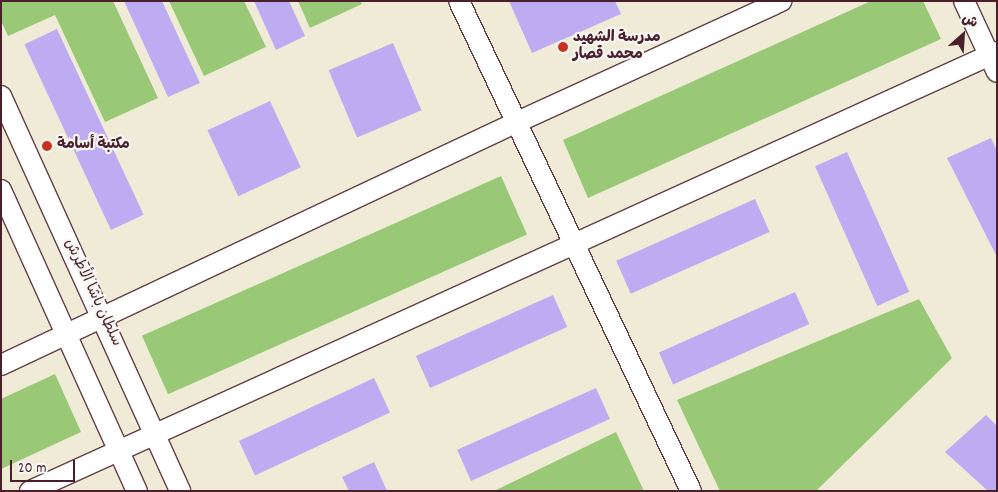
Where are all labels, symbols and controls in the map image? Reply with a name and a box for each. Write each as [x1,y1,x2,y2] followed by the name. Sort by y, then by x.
[958,9,981,34] text: ش
[938,10,988,60] north arrow
[573,29,661,64] place label: مدرسة الشهيد محمد قصار
[557,41,569,53] marker: مدرسة الشهيد محمد قصار
[57,137,130,155] place label: مكتبة أسامة
[41,140,53,152] marker: مكتبة أسامة
[59,236,125,350] street label: سلطان باشا الأطرش
[12,450,78,482] scale bar
[18,458,46,480] text: 20 m

